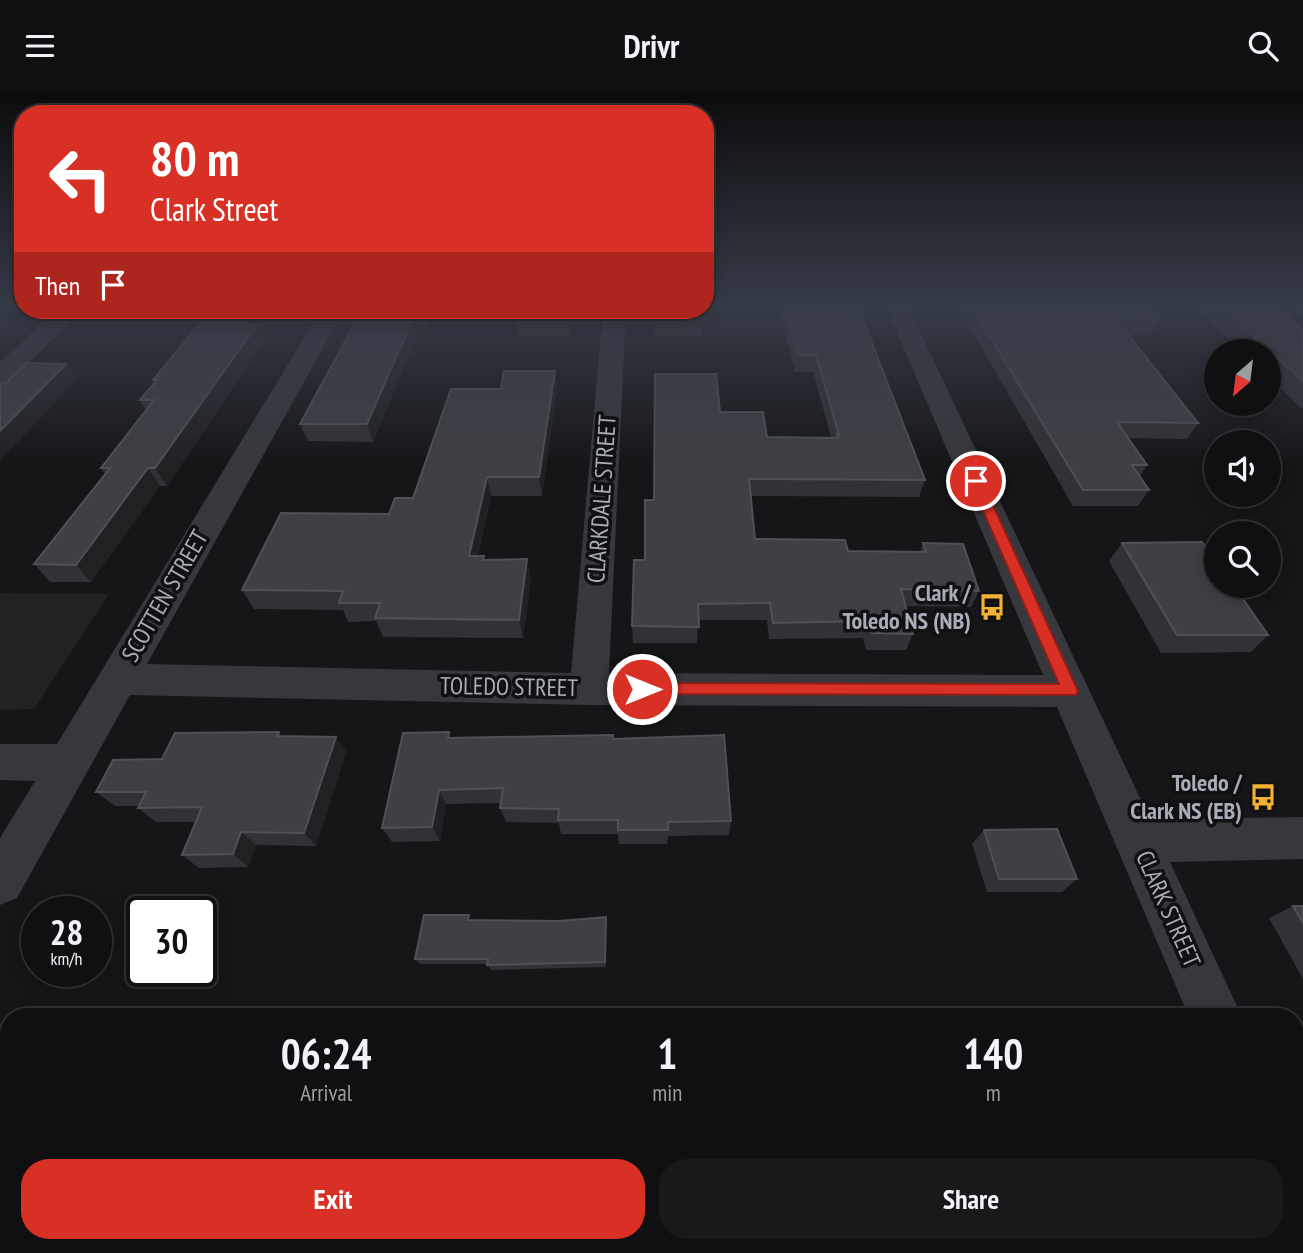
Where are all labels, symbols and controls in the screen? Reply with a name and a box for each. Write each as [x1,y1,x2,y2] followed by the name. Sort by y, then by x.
[624,25,679,67] text: Drivr
[21,27,59,65] icon: menu
[1244,27,1282,65] icon: search
[150,126,239,190] text: 80 m
[35,133,126,224] icon: left
[150,188,278,230] text: Clark Street
[94,266,132,304] icon: arrive
[35,269,80,302] text: Then
[1204,339,1281,417] north arrow
[1204,339,1281,598] map controls
[580,414,623,584] street label: CLARKDALE STREET
[1204,430,1281,507] button: sound
[946,451,1006,511] pin
[957,462,995,500] icon: arrive
[1204,521,1281,598] button: search
[114,524,215,667] street label: SCOTTEN STREET
[843,577,972,636] place label: Clark / Toledo NS (NB)
[977,592,1007,622] bus stop icon: Clark / Toledo NS (NB)
[605,652,679,726] position arrow
[440,670,579,703] street label: TOLEDO STREET
[1130,767,1243,826] place label: Toledo / Clark NS (EB)
[1248,782,1278,812] bus stop icon: Toledo / Clark NS (EB)
[1129,846,1208,972] street label: CLARK STREET
[126,896,217,987] speed limit sign: 30
[50,909,83,955] text: 28
[51,947,82,970] text: km/h
[281,1026,372,1081] text: 06:24
[657,1026,677,1081] text: 1
[963,1026,1023,1081] text: 140
[300,1078,352,1107] text: Arrival
[652,1078,682,1107] text: min
[986,1078,1001,1107] text: m
[21,1159,645,1239] button: Exit
[659,1159,1283,1239] button: Share

